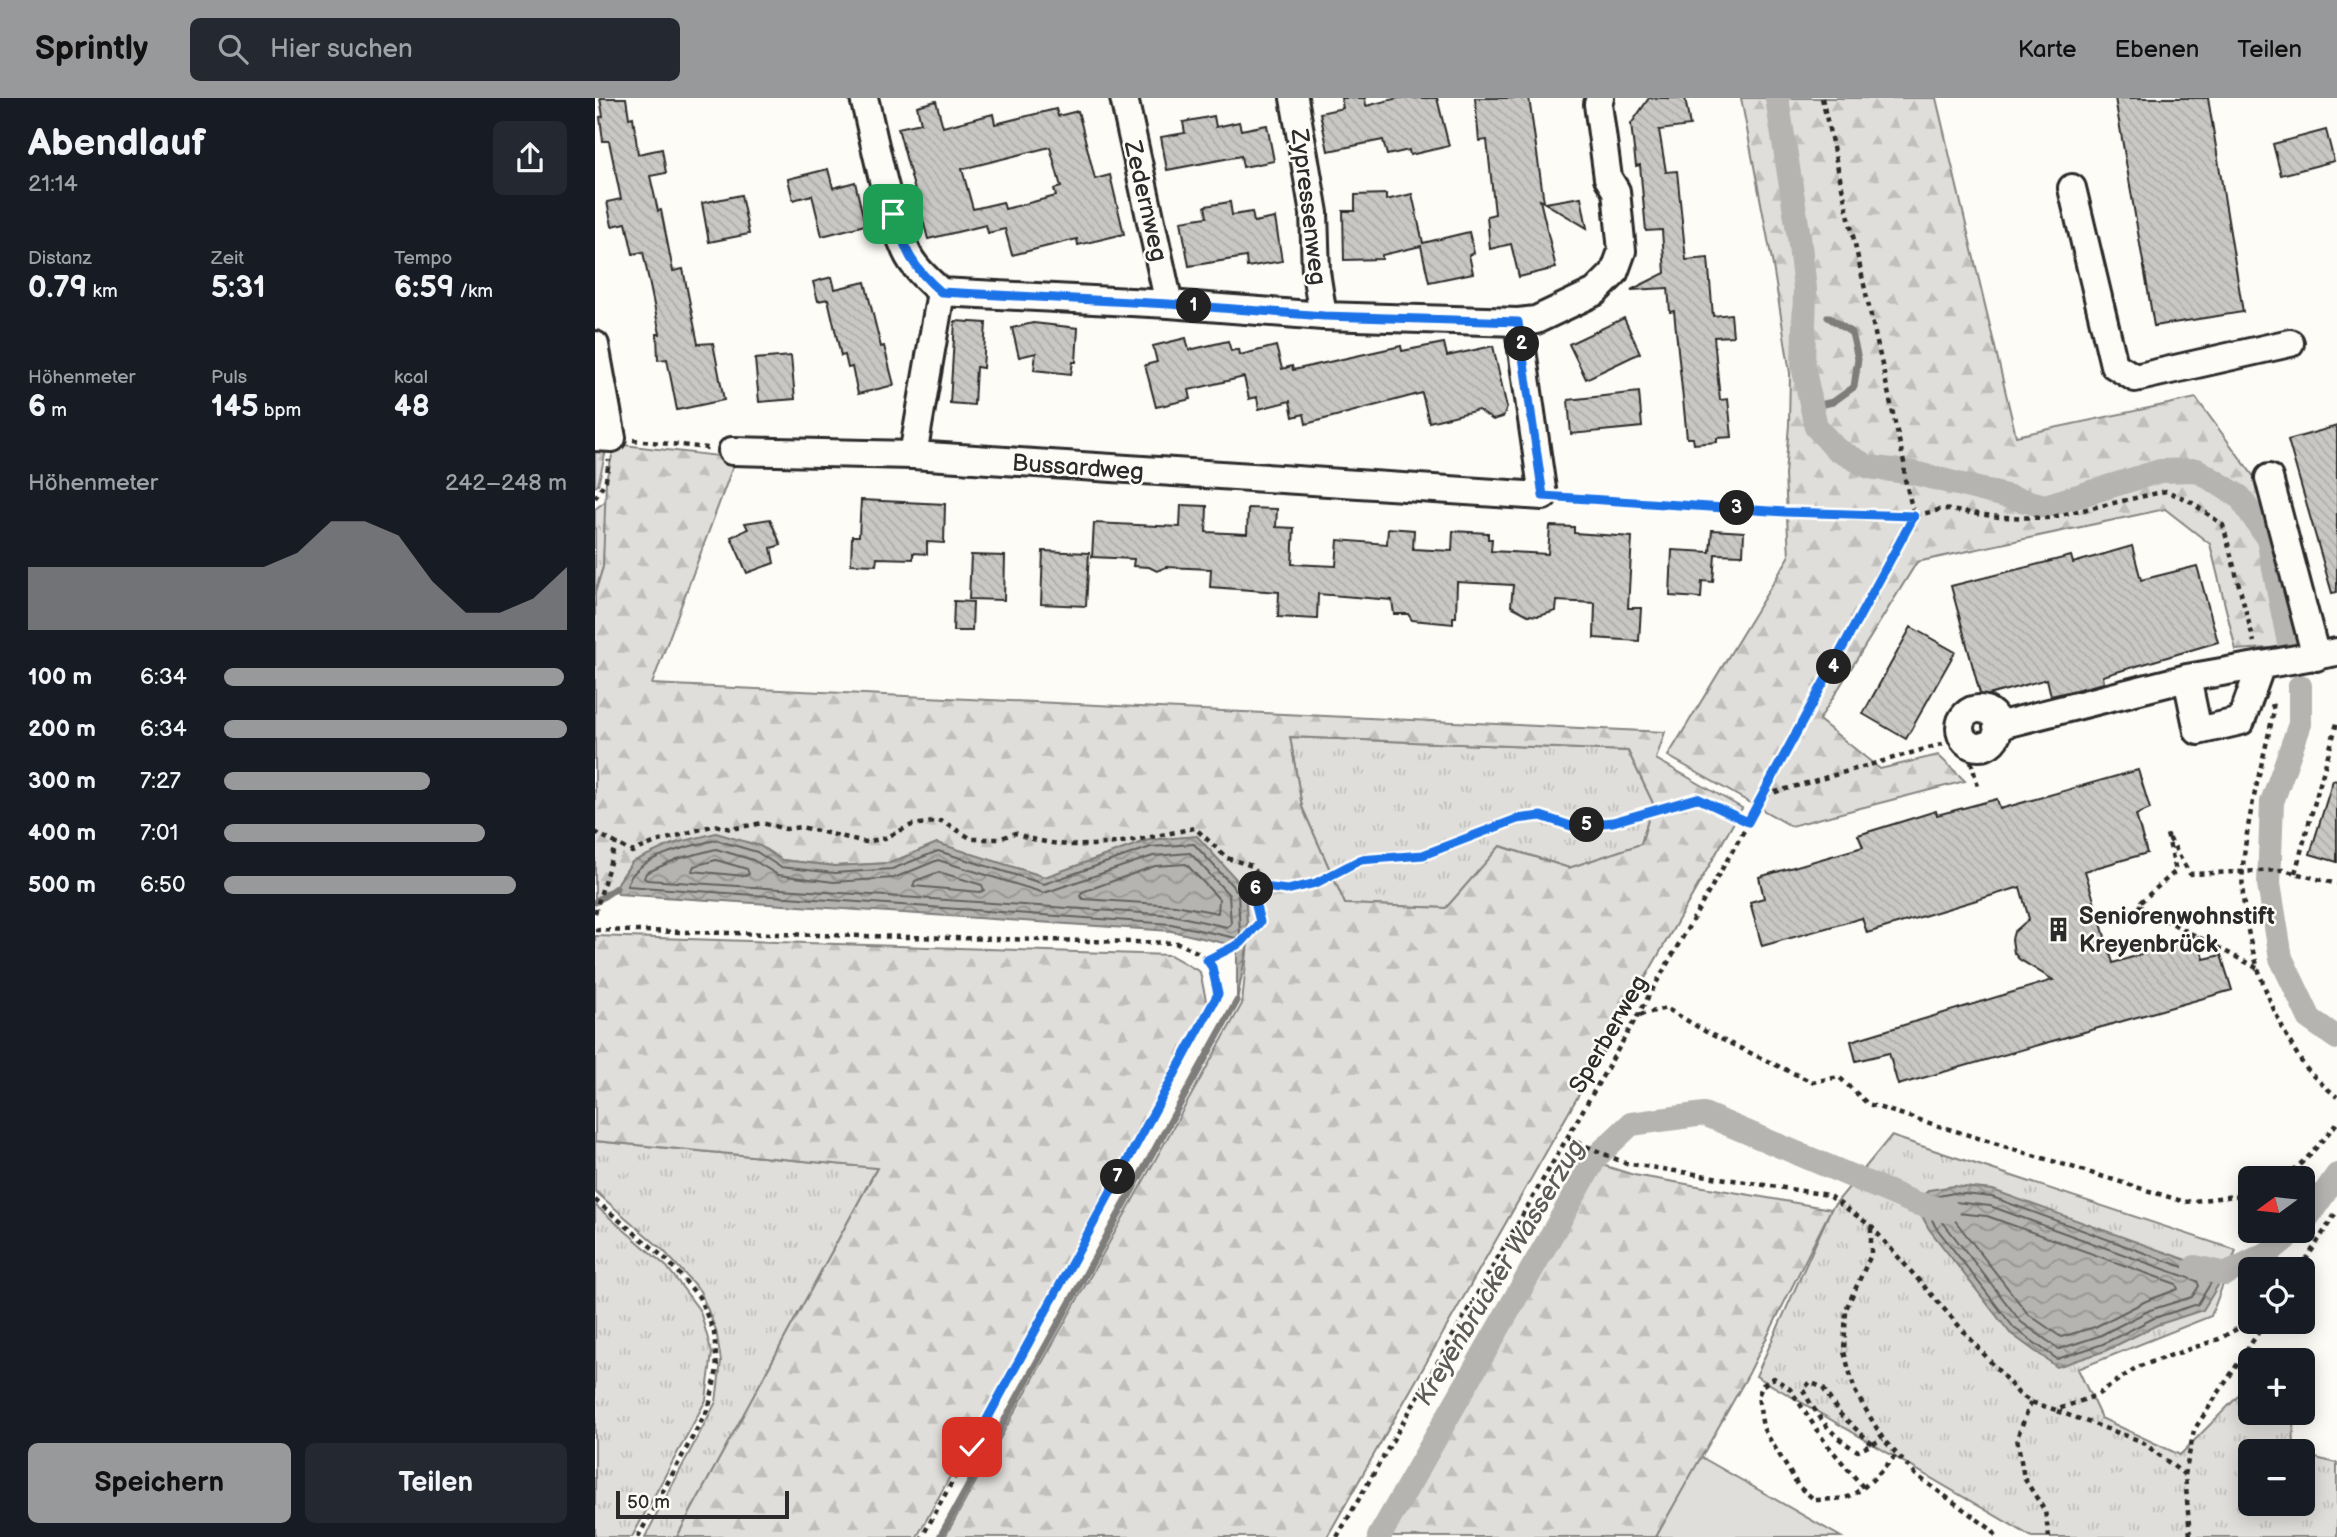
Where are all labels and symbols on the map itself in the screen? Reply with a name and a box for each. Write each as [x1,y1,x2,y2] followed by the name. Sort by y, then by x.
[1284,126,1332,287] street label: Zypressenweg
[1117,137,1173,264] street label: Zedernweg
[863,184,923,244] pin
[1177,288,1211,324] pin: 1
[1504,327,1539,362] pin: 2
[1011,448,1145,487] street label: Bussardweg
[1719,490,1755,526] pin: 3
[1817,650,1851,684] pin: 4
[1569,808,1605,842] pin: 5
[1239,872,1273,906] pin: 6
[2079,902,2275,959] place label: Seniorenwohnstift Kreyenbrück
[2045,916,2073,944] building icon: Seniorenwohnstift Kreyenbrück
[1563,970,1654,1099] street label: Sperberweg
[1408,1134,1592,1411] water label: Kreyenbrücker Wasserzug
[1100,1160,1135,1194] pin: 7
[2238,1166,2315,1242] north arrow
[942,1417,1002,1477] pin
[616,1488,789,1520] scale bar

